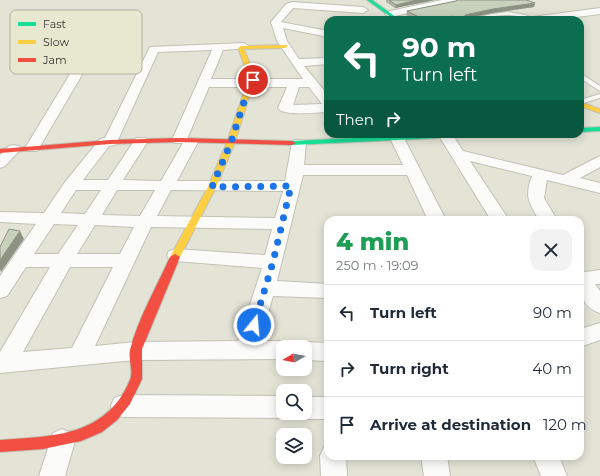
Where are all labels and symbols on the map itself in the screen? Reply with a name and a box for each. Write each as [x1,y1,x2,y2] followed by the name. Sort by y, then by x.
[10,10,142,74] legend
[43,17,67,31] text: Fast
[43,35,69,49] text: Slow
[42,53,67,67] text: Jam
[236,63,270,97] pin
[233,304,275,346] position arrow
[276,340,312,376] north arrow

